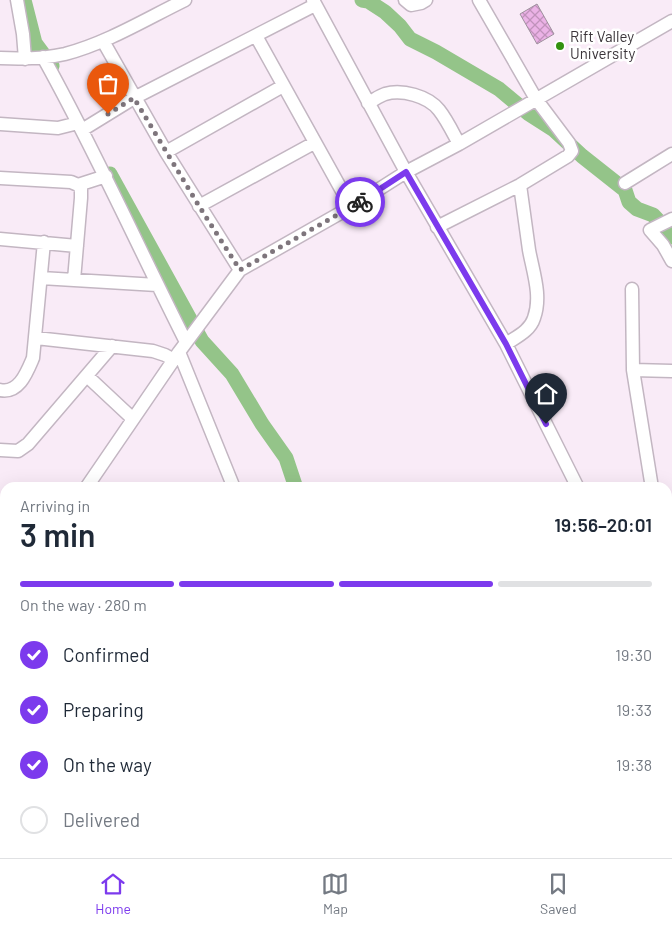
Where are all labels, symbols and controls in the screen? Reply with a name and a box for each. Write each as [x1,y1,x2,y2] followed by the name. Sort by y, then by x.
[570,27,635,62] place label: Rift Valley University
[554,40,566,52] marker: Rift Valley University
[87,63,129,114] pin
[94,70,122,98] icon: bag
[335,177,385,227] courier
[346,188,374,216] icon: bike
[525,373,567,424] pin
[532,380,560,408] icon: home
[20,496,90,515] text: Arriving in
[554,513,652,536] text: 19:56–20:01
[20,515,96,553] text: 3 min
[20,595,147,614] text: On the way · 280 m
[20,641,48,669] icon: check
[63,643,150,666] text: Confirmed
[615,645,652,664] text: 19:30
[20,696,48,724] icon: check
[63,698,144,721] text: Preparing
[616,700,652,719] text: 19:33
[20,751,48,779] icon: check
[63,753,152,776] text: On the way
[616,755,652,774] text: 19:38
[63,808,140,831] text: Delivered
[95,870,131,917] tab: Home
[321,870,349,917] tab: Map
[540,870,577,917] tab: Saved

